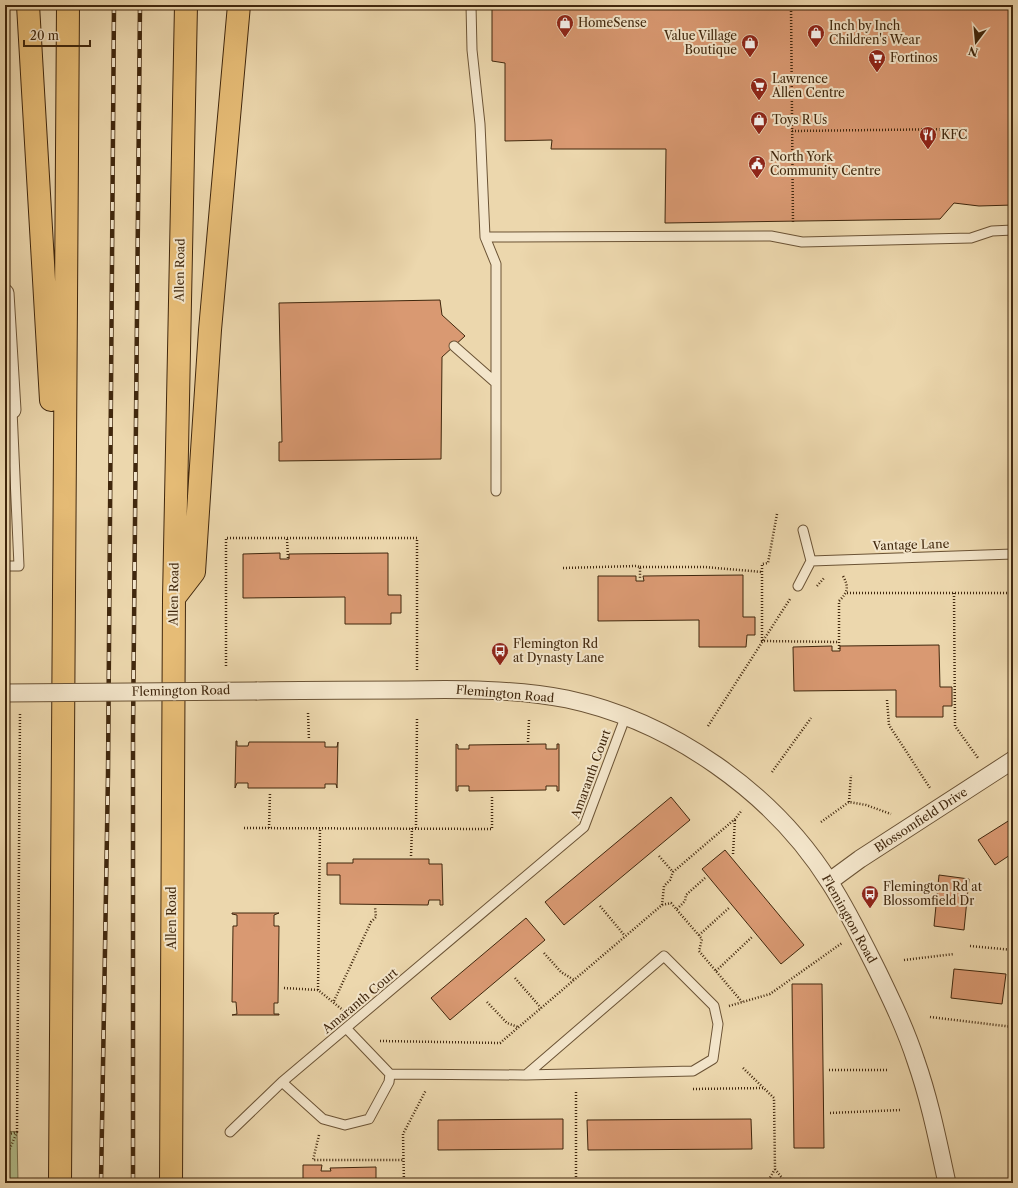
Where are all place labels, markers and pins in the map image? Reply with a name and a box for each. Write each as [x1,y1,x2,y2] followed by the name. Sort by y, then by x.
[555,13,575,38] shop icon: HomeSense
[578,15,647,30] place label: HomeSense
[829,18,920,47] place label: Inch by Inch Children's Wear
[806,23,826,48] shop icon: Inch by Inch Children's Wear
[663,28,737,57] place label: Value Village Boutique
[740,33,760,58] shop icon: Value Village Boutique
[867,48,887,73] supermarket icon: Fortinos
[890,50,938,65] place label: Fortinos
[771,71,845,100] place label: Lawrence Allen Centre
[749,76,769,101] supermarket icon: Lawrence Allen Centre
[749,110,769,135] shop icon: Toys R Us
[772,112,827,127] place label: Toys R Us
[918,125,938,150] restaurant icon: KFC
[941,127,967,142] place label: KFC
[770,149,881,178] place label: North York Community Centre
[747,154,767,179] public building icon: North York Community Centre
[513,636,605,665] place label: Flemington Rd at Dynasty Lane
[490,641,510,666] bus stop icon: Flemington Rd at Dynasty Lane
[883,879,983,908] place label: Flemington Rd at Blossomfield Dr
[860,884,880,909] bus stop icon: Flemington Rd at Blossomfield Dr

